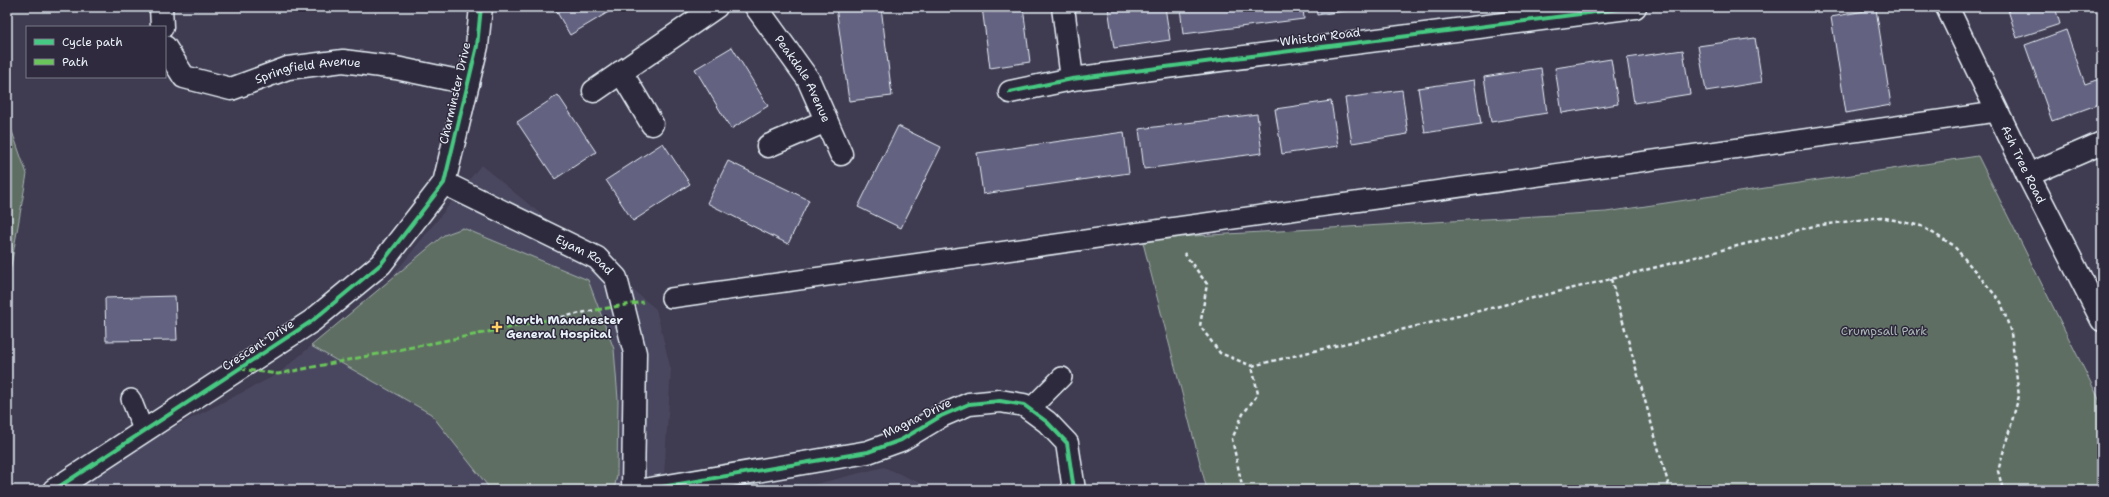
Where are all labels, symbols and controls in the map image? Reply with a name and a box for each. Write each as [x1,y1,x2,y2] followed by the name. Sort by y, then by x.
[1279,24,1362,50] street label: Whiston Road
[26,26,166,78] legend
[771,32,834,125] street label: Peakdale Avenue
[62,34,123,50] text: Cycle path
[435,40,475,146] street label: Charminster Drive
[253,53,362,88] street label: Springfield Avenue
[62,54,88,70] text: Path
[1997,123,2049,207] street label: Ash Tree Road
[553,231,617,279] street label: Eyam Road
[506,312,623,342] place label: North Manchester General Hospital
[219,316,297,374] street label: Crescent Drive
[491,321,503,333] marker: North Manchester General Hospital
[1841,323,1927,339] park label: Crumpsall Park
[880,394,954,442] street label: Magna Drive

